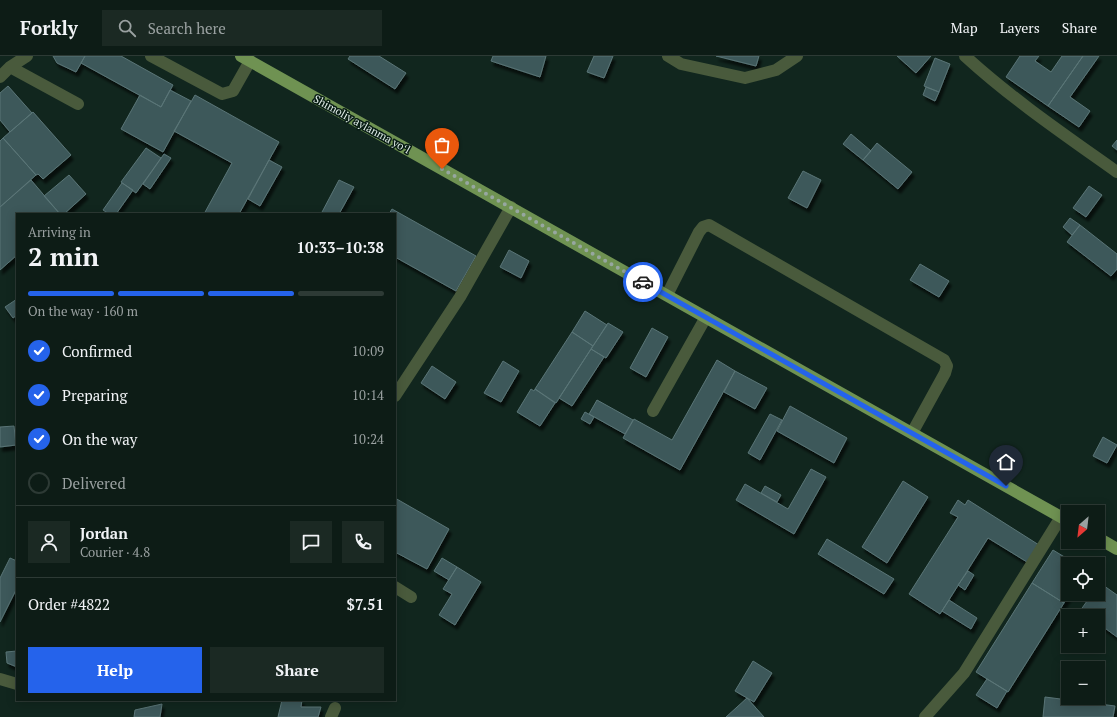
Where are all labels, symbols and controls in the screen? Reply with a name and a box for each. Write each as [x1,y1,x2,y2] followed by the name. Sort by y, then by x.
[102,10,382,46] search box
[20,15,78,40] text: Forkly
[116,17,138,39] icon: search
[148,18,226,38] text: Search here
[951,18,978,37] text: Map
[1000,18,1040,37] text: Layers
[1062,18,1097,37] text: Share
[311,92,413,156] street label: Shimoliy aylanma yoʻl
[425,128,459,169] pin
[431,134,453,156] icon: bag
[28,223,91,241] text: Arriving in
[297,237,384,257] text: 10:33–10:38
[28,239,99,273] text: 2 min
[623,262,663,302] courier
[632,271,654,293] icon: car
[28,302,138,320] text: On the way · 160 m
[28,340,50,362] icon: check
[62,341,132,361] text: Confirmed
[352,342,384,360] text: 10:09
[28,384,50,406] icon: check
[62,385,127,405] text: Preparing
[352,386,384,404] text: 10:14
[28,428,50,450] icon: check
[62,429,137,449] text: On the way
[352,430,384,448] text: 10:24
[989,445,1023,486] pin
[995,451,1017,473] icon: home
[62,473,126,493] text: Delivered
[1061,505,1105,549] north arrow
[1061,505,1105,705] map controls
[28,521,70,563] button: person
[290,521,332,563] button: chat
[342,521,384,563] button: phone
[80,523,128,543] text: Jordan
[80,543,150,561] text: Courier · 4.8
[1061,557,1105,601] button: locate
[28,594,110,614] text: Order #4822
[346,594,384,614] text: $7.51
[1061,609,1105,653] button: +
[28,647,202,693] button: Help
[210,647,384,693] button: Share
[1061,661,1105,705] button: −

